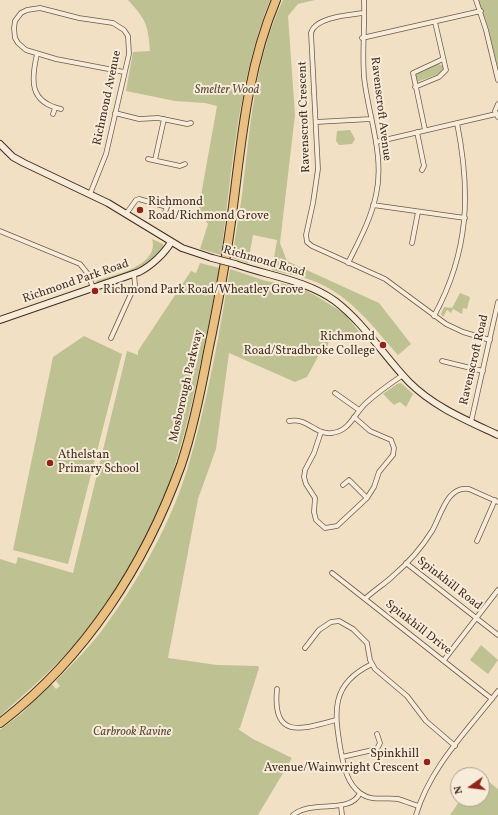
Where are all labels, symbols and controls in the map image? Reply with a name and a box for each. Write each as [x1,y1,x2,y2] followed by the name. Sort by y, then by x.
[91,49,125,147] street label: Richmond Avenue
[366,56,394,162] street label: Ravenscroft Avenue
[296,61,314,173] street label: Ravenscroft Crescent
[195,84,259,98] park label: Smelter Wood
[148,196,269,224] place label: Richmond Road/Richmond Grove
[135,205,145,215] marker: Richmond Road/Richmond Grove
[221,243,307,281] street label: Richmond Road
[21,257,131,307] street label: Richmond Park Road
[103,284,304,298] place label: Richmond Park Road/Wheatley Grove
[90,286,100,296] marker: Richmond Park Road/Wheatley Grove
[458,313,492,407] street label: Ravenscroft Road
[167,328,207,444] street label: Mosborough Parkway
[244,331,375,359] place label: Richmond Road/Stradbroke College
[378,340,388,350] marker: Richmond Road/Stradbroke College
[58,449,139,477] place label: Athelstan Primary School
[45,458,55,468] marker: Athelstan Primary School
[414,554,484,614] street label: Spinkhill Road
[382,598,454,658] street label: Spinkhill Drive
[93,726,171,740] park label: Carbrook Ravine
[264,748,419,776] place label: Spinkhill Avenue/Wainwright Crescent
[422,757,432,767] marker: Spinkhill Avenue/Wainwright Crescent
[450,767,490,807] north arrow
[451,784,467,795] text: N

